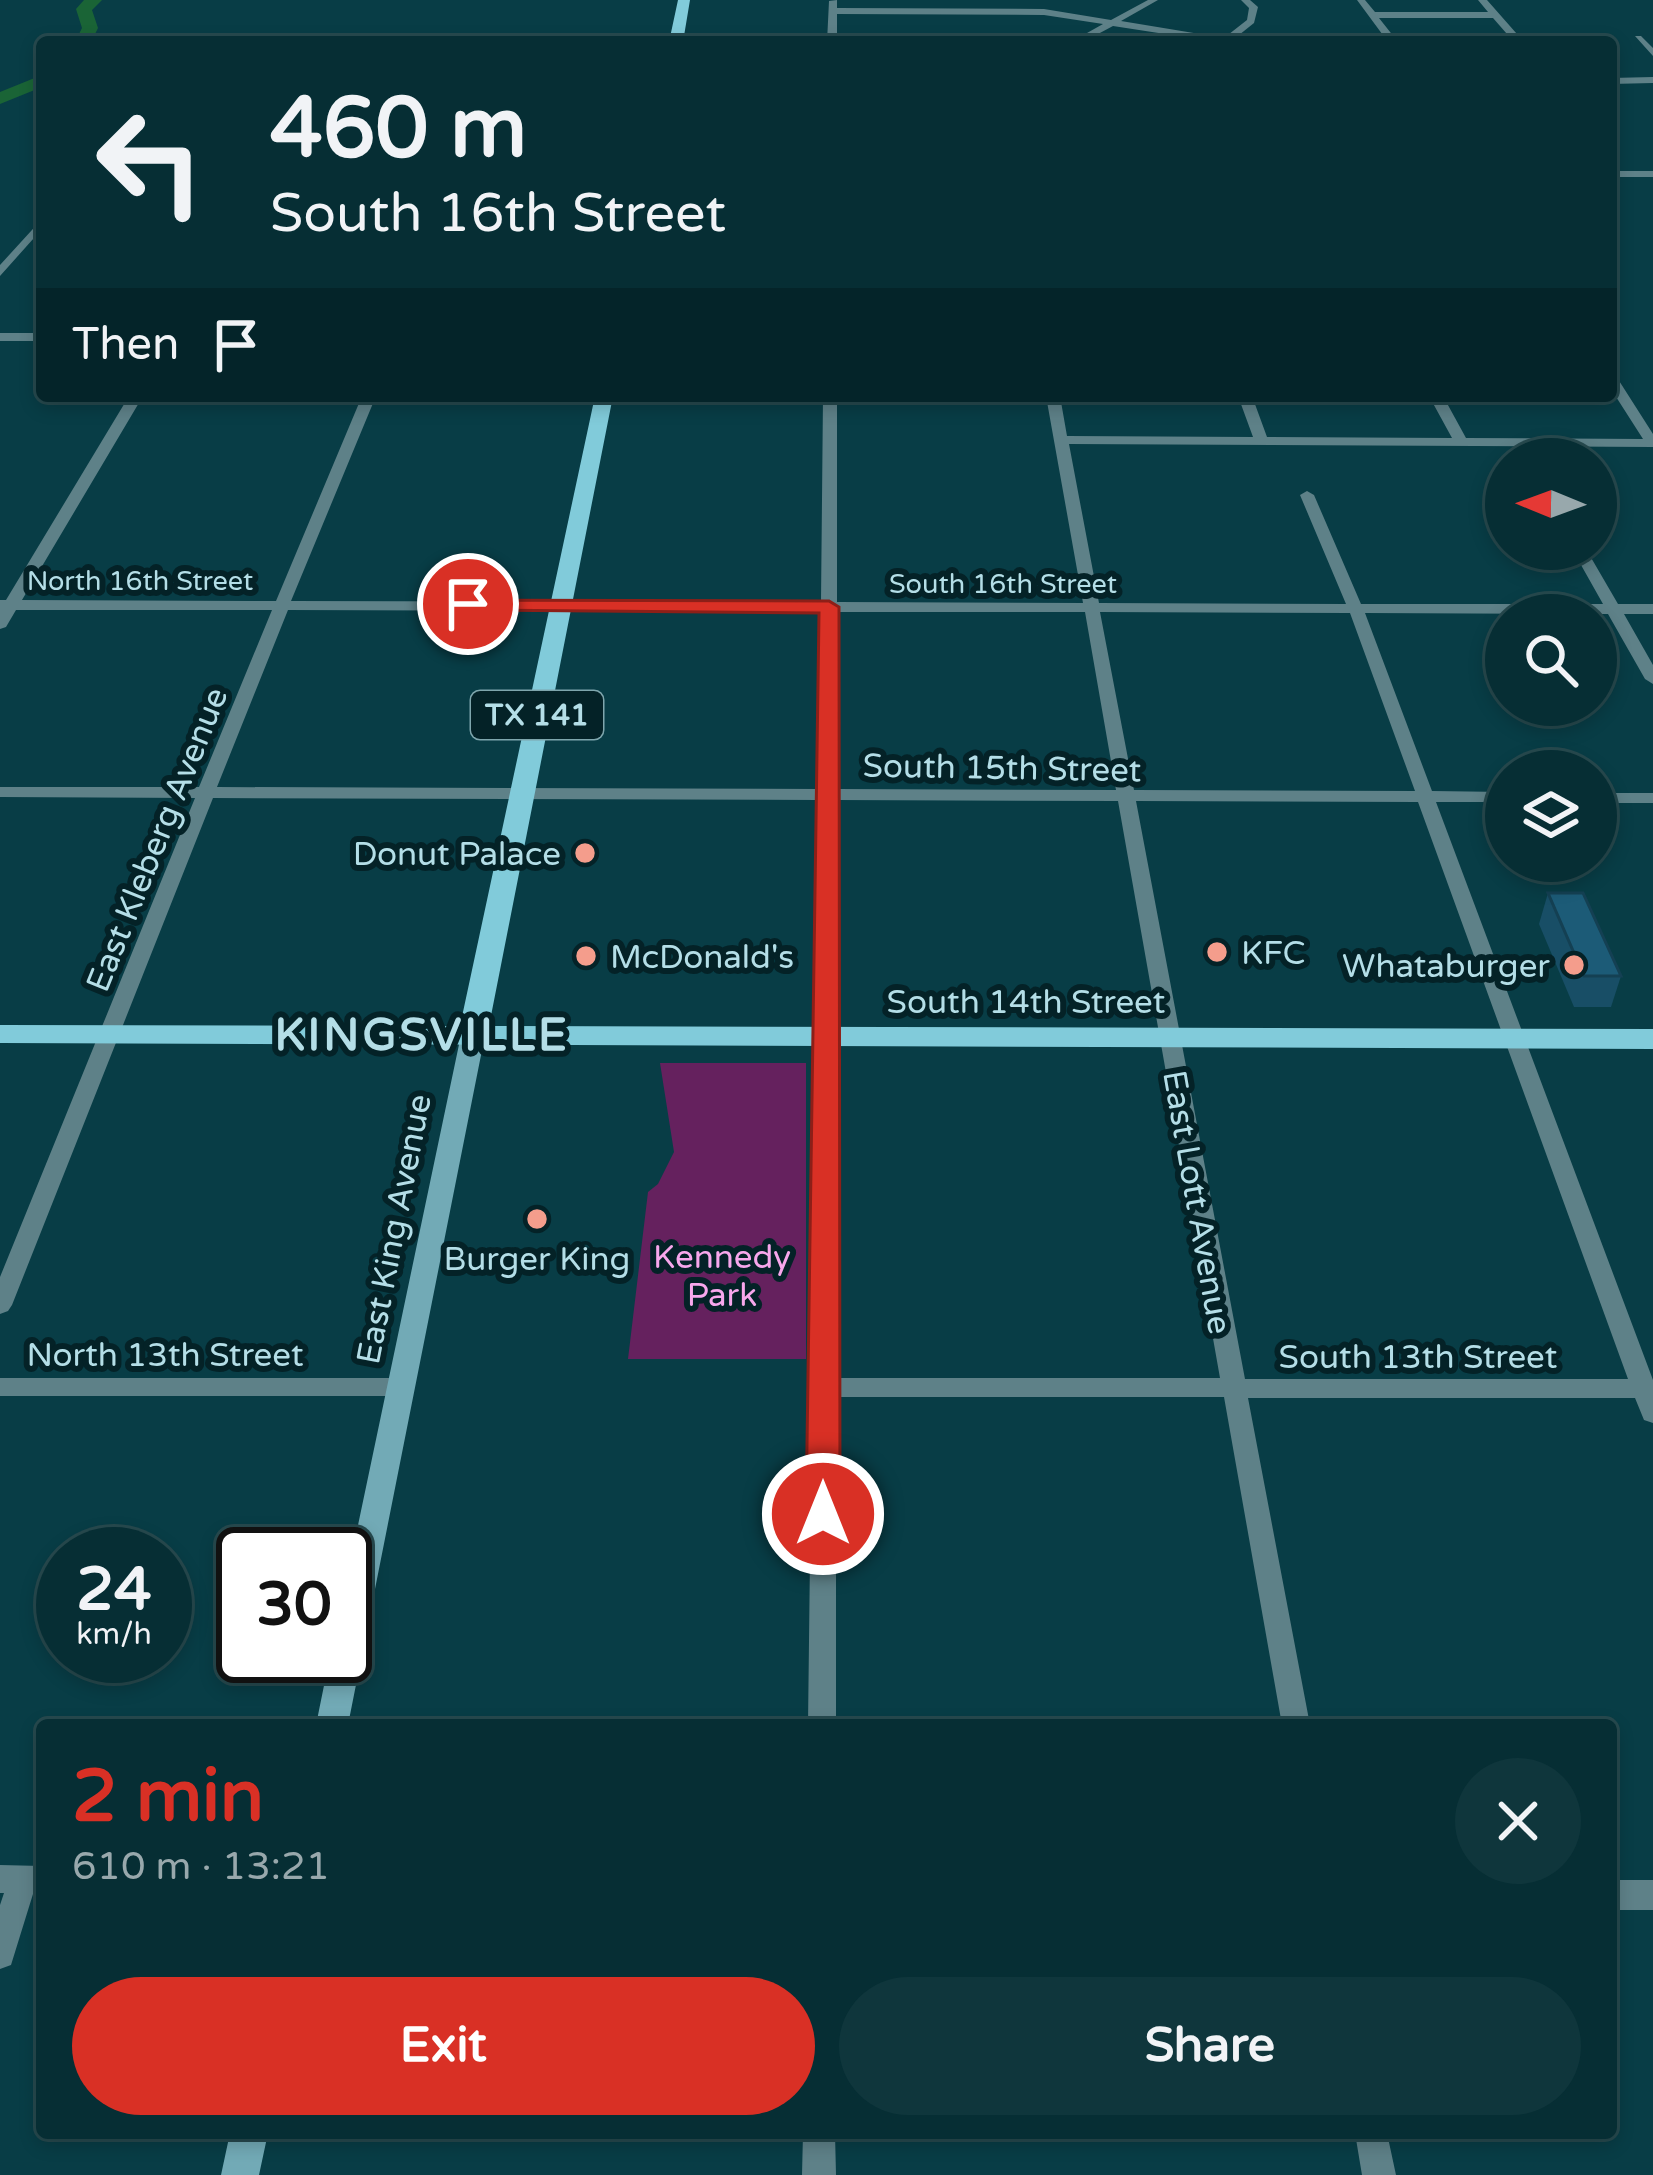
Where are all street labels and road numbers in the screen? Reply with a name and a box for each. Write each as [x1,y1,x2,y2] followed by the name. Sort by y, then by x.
[27,565,253,598] street label: North 16th Street
[889,568,1117,601] street label: South 16th Street
[79,682,236,997] street label: East Kleberg Avenue
[471,691,603,739] road number: TX 141
[862,747,1142,790] street label: South 15th Street
[887,983,1165,1022] street label: South 14th Street
[1154,1067,1239,1337] street label: East Lott Avenue
[349,1091,440,1368] street label: East King Avenue
[26,1336,304,1375] street label: North 13th Street
[1279,1338,1557,1377] street label: South 13th Street

